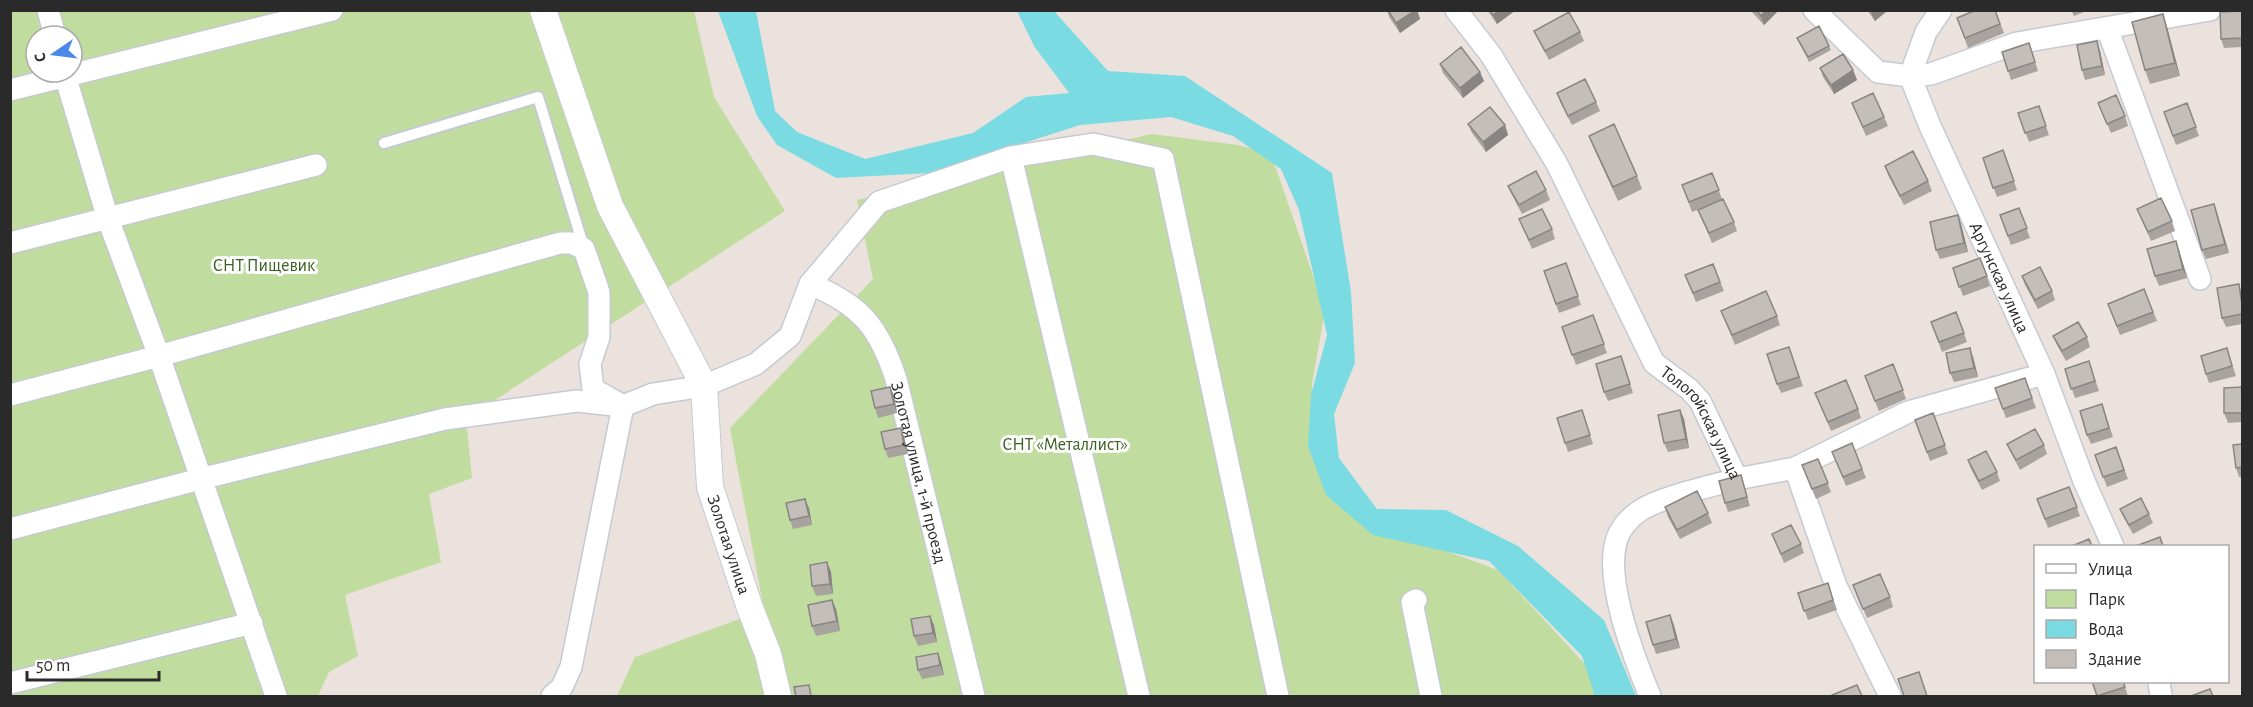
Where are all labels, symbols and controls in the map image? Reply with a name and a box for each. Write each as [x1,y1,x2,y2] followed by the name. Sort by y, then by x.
[24,24,84,84] north arrow
[32,51,49,64] text: С
[1965,220,2032,336] street label: Аргунская улица
[213,257,316,275] park label: СНТ Пищевик
[1657,363,1744,482] street label: Тологойская улица
[887,380,949,566] street label: Золотая улица, 1-й проезд
[1002,436,1128,454] park label: СНТ «Металлист»
[703,493,753,597] street label: Золотая улица
[2034,545,2229,683] legend
[2088,561,2133,579] text: Улица
[2088,591,2126,609] text: Парк
[2088,621,2124,639] text: Вода
[27,644,159,682] scale bar
[2088,651,2142,669] text: Здание
[36,657,70,675] text: 50 m

